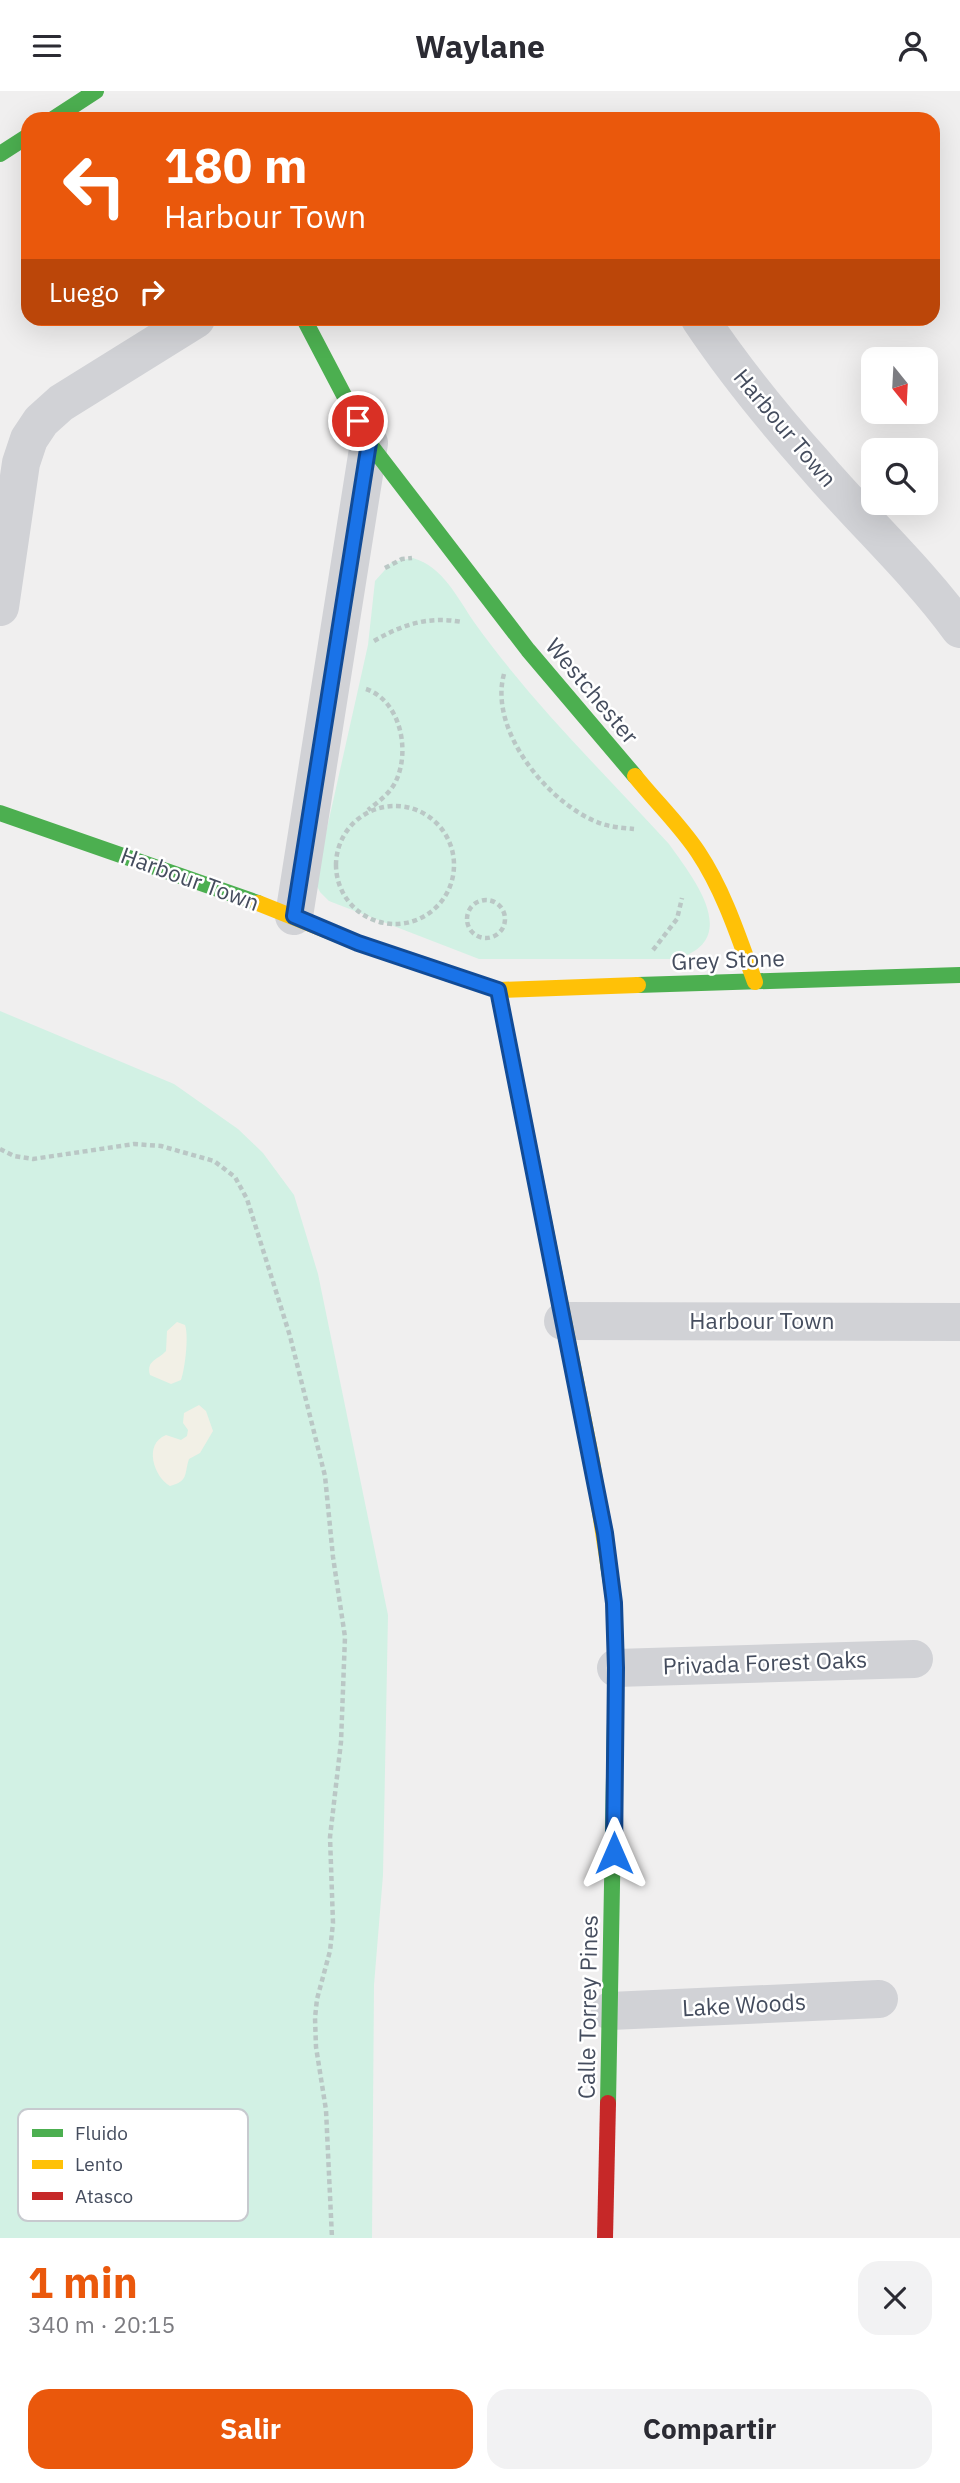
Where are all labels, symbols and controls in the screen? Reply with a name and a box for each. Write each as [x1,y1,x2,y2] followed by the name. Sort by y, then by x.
[415,25,545,67] text: Waylane
[28,27,66,65] icon: menu
[894,27,932,65] icon: person
[164,133,308,196] text: 180 m
[49,140,140,231] icon: left
[164,195,366,237] text: Harbour Town
[133,273,171,311] icon: right
[49,275,119,309] text: Luego
[861,347,938,423] north arrow
[861,347,938,515] map controls
[728,362,844,493] street label: Harbour Town
[328,391,388,451] pin
[339,402,377,440] icon: arrive
[861,438,938,515] button: search
[540,631,646,750] street label: Westchester
[117,839,264,917] street label: Harbour Town
[671,942,785,976] street label: Grey Stone
[689,1305,835,1335] street label: Harbour Town
[662,1643,868,1681] street label: Privada Forest Oaks
[577,1816,651,1890] position arrow
[570,1915,604,2099] street label: Calle Torrey Pines
[681,1986,807,2022] street label: Lake Woods
[18,2109,248,2221] legend
[75,2121,128,2145] text: Fluido
[75,2152,123,2176] text: Lento
[75,2184,133,2208] text: Atasco
[28,2255,138,2310] text: 1 min
[858,2261,932,2335] button: close
[28,2309,175,2339] text: 340 m · 20:15
[28,2389,473,2469] button: Salir
[487,2389,932,2469] button: Compartir

